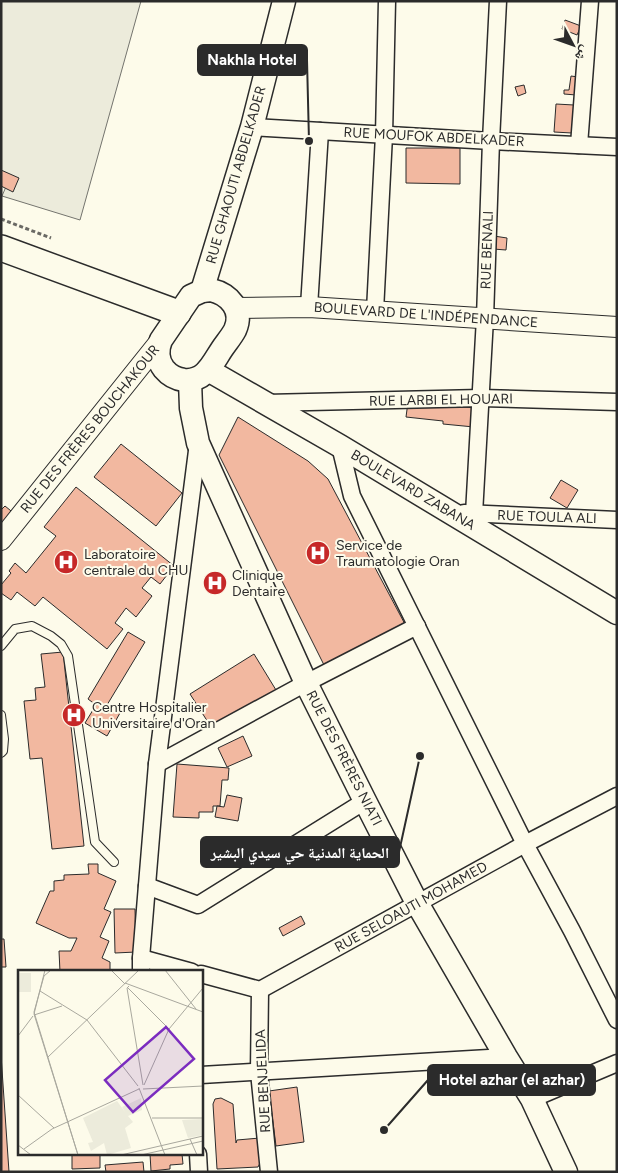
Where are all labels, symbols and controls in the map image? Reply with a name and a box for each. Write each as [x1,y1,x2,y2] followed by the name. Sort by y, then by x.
[548,20,598,70] north arrow
[571,42,594,64] text: ش
[198,45,307,75] callout: Nakhla Hotel
[207,51,297,69] text: Nakhla Hotel
[202,84,270,266] street label: RUE GHAOUTI ABDELKADER
[343,124,525,150] street label: RUE MOUFOK ABDELKADER
[477,210,497,290] street label: RUE BENALI
[313,299,539,331] street label: BOULEVARD DE L'INDÉPENDANCE
[17,341,163,517] street label: RUE DES FRÈRES BOUCHAKOUR
[369,390,513,410] street label: RUE LARBI EL HOUARI
[348,446,479,534] street label: BOULEVARD ZABANA
[497,507,597,527] street label: RUE TOULA ALI
[336,537,460,570] place label: Service de Traumatologie Oran
[305,540,331,566] hospital icon: Service de Traumatologie Oran
[84,546,188,579] place label: Laboratoire centrale du CHU
[53,549,79,575] hospital icon: Laboratoire centrale du CHU
[232,567,285,600] place label: Clinique Dentaire
[202,570,228,596] hospital icon: Clinique Dentaire
[302,687,386,829] street label: RUE DES FRÈRES NIATI
[92,699,215,732] place label: Centre Hospitalier Universitaire d'Oran
[61,702,87,728] hospital icon: Centre Hospitalier Universitaire d'Oran
[201,837,399,867] callout: الحماية المدنية حي سيدي البشير
[210,844,389,865] text: الحماية المدنية حي سيدي البشير
[332,858,490,956] street label: RUE SELOAUTI MOHAMED
[18,970,202,1156] inset map
[252,1028,274,1133] street label: RUE BENJELIDA
[428,1065,595,1095] callout: Hotel azhar (el azhar)
[439,1071,586,1089] text: Hotel azhar (el azhar)

